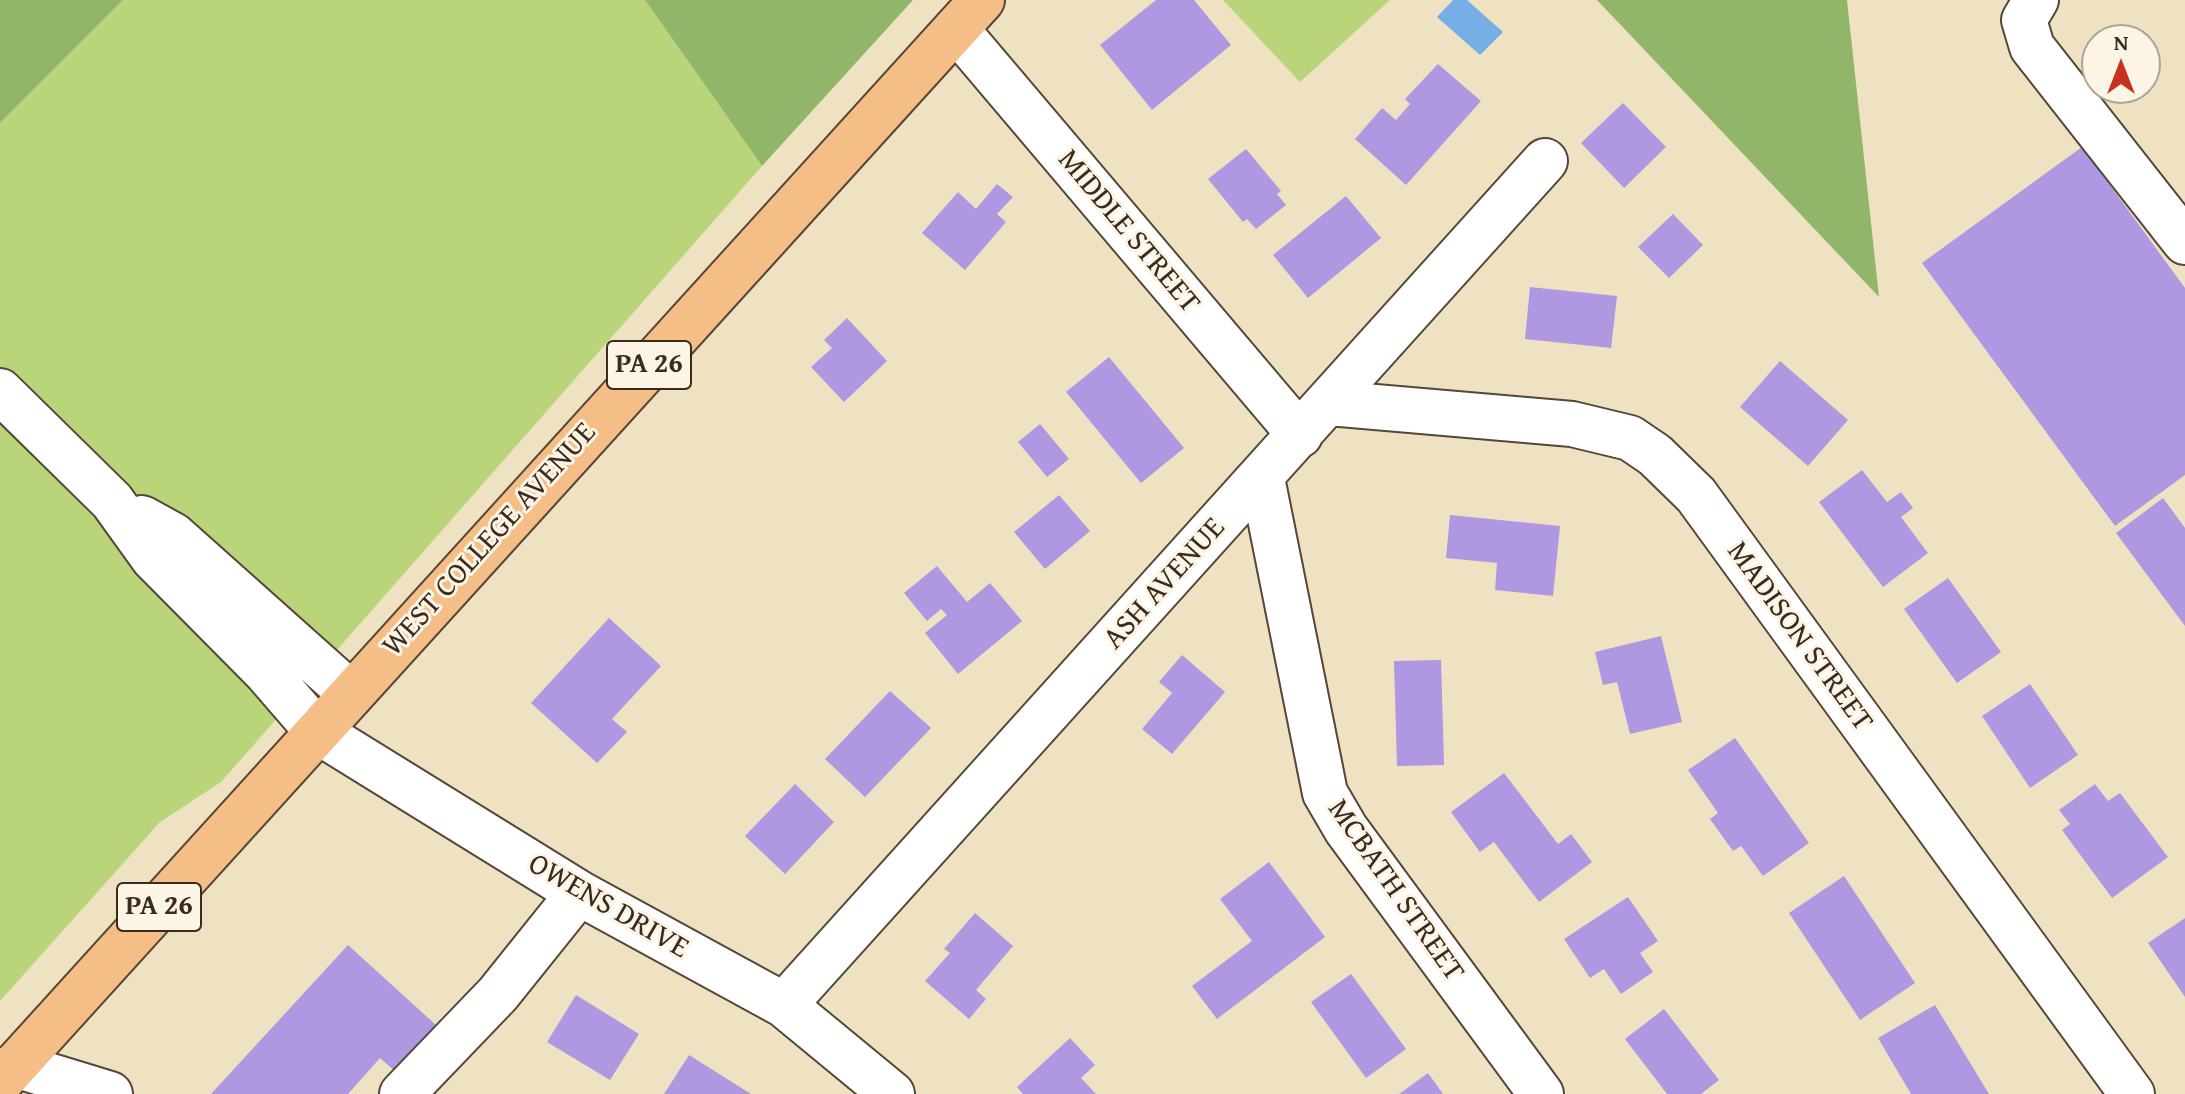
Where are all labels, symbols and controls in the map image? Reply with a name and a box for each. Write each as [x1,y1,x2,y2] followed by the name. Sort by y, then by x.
[2081,24,2161,104] north arrow
[2114,26,2128,58] text: N
[1049,143,1207,321] street label: MIDDLE STREET
[607,341,691,389] road number: PA 26
[375,416,605,664] street label: WEST COLLEGE AVENUE
[1097,511,1233,657] street label: ASH AVENUE
[1718,535,1880,739] street label: MADISON STREET
[1319,793,1471,989] street label: MCBATH STREET
[521,847,695,967] street label: OWENS DRIVE
[117,883,201,931] road number: PA 26

